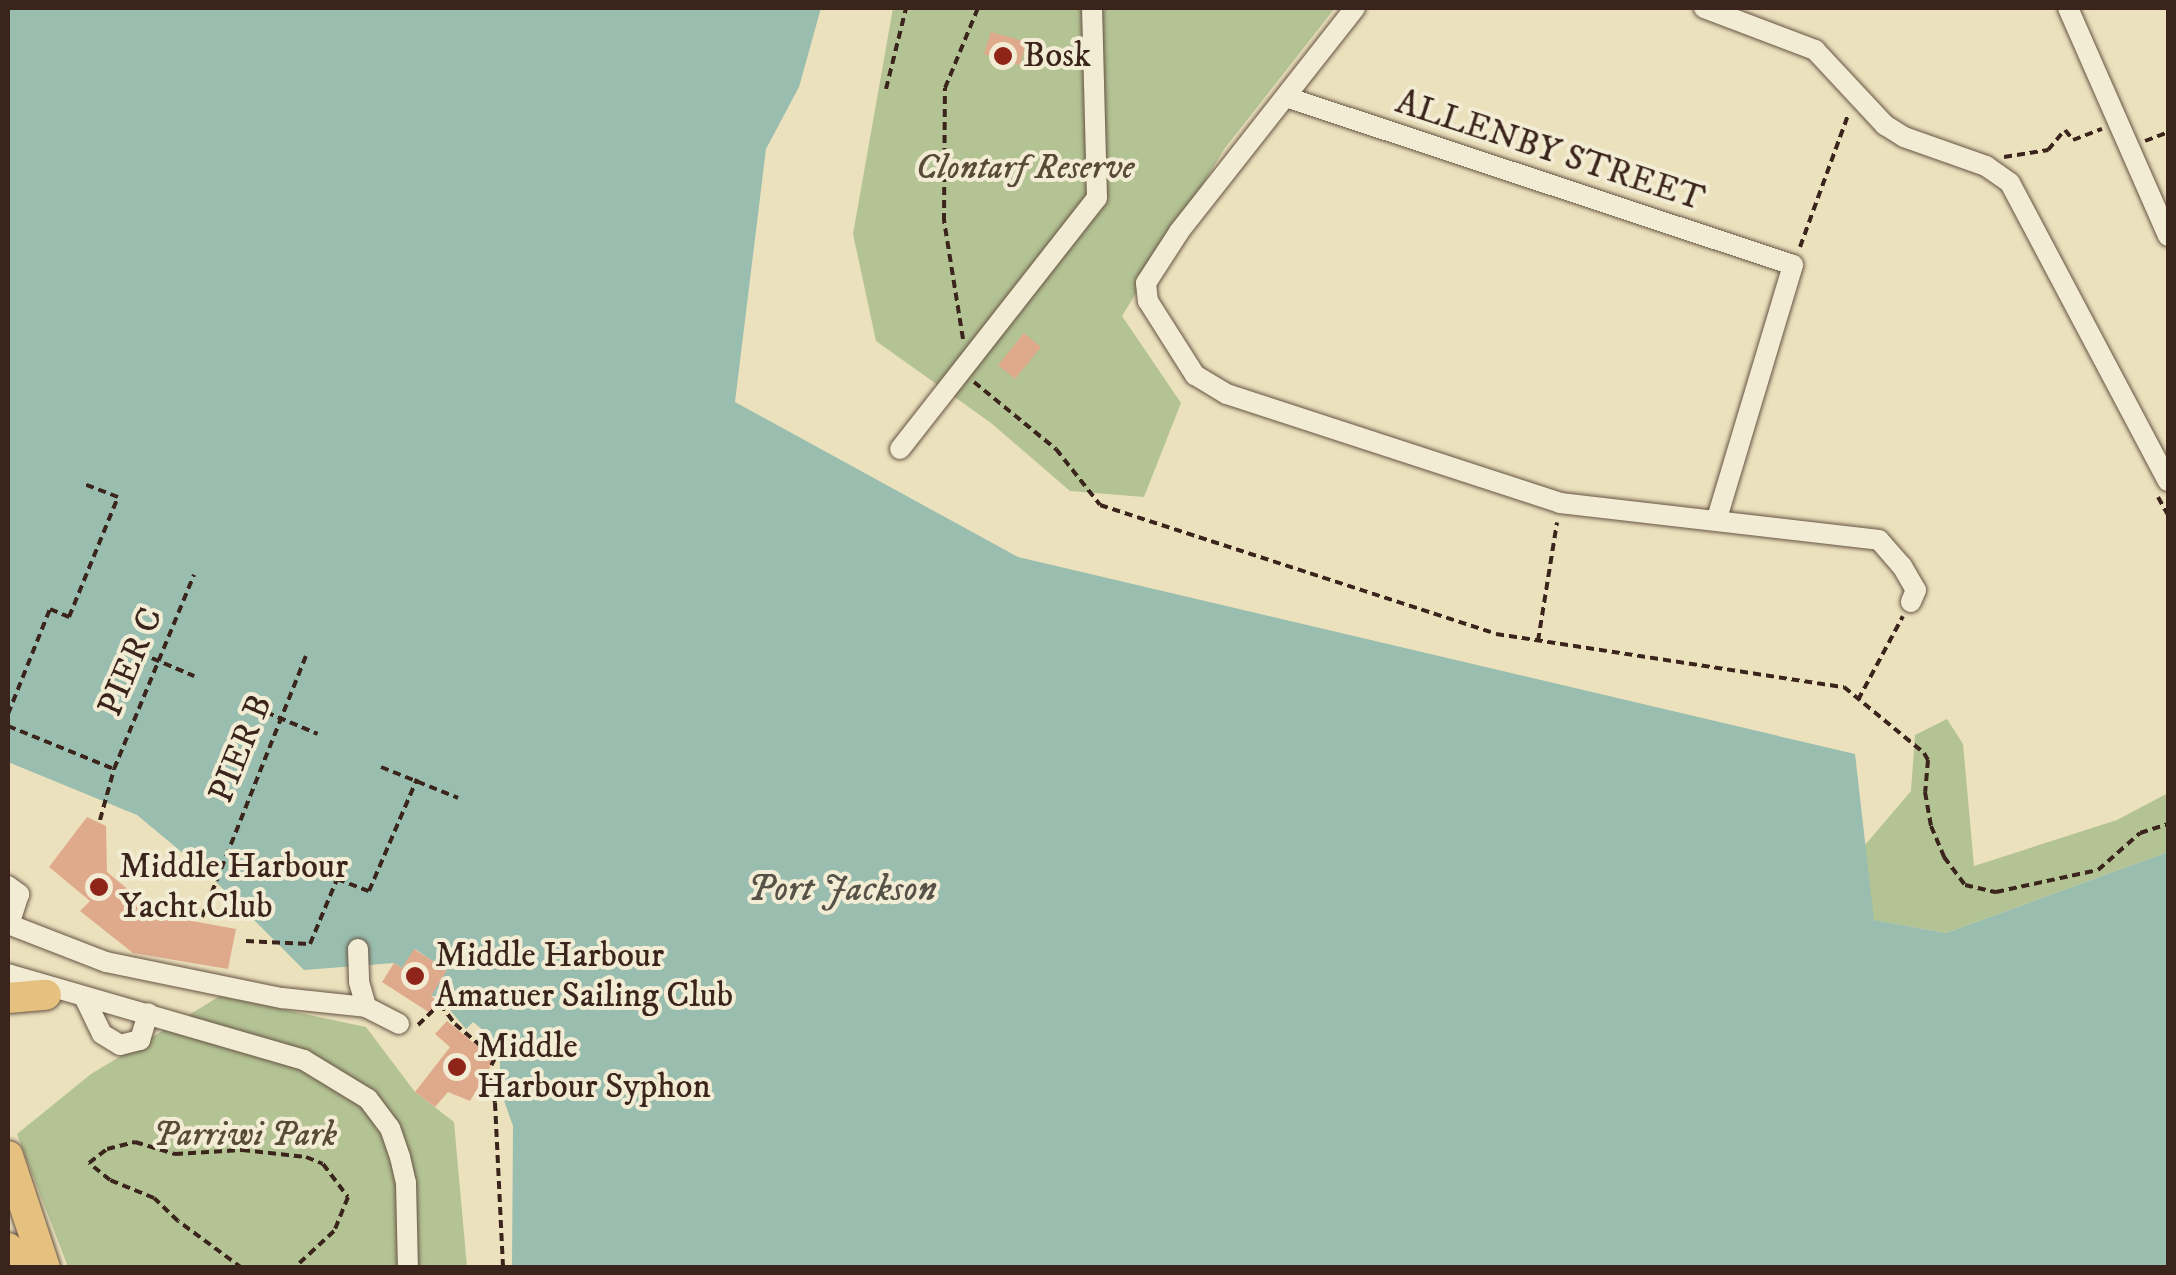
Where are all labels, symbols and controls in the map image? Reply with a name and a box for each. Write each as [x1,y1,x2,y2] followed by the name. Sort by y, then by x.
[1023,35,1091,77] place label: Bosk
[992,45,1014,67] marker: Bosk
[1390,81,1710,221] street label: ALLENBY STREET
[916,147,1134,189] park label: Clontarf Reserve
[89,602,173,722] street label: PIER C
[200,689,282,809] street label: PIER B
[119,846,348,928] place label: Middle Harbour Yacht Club
[747,867,937,913] water label: Port Jackson
[88,876,110,898] marker: Middle Harbour Yacht Club
[435,935,733,1017] place label: Middle Harbour Amatuer Sailing Club
[404,965,426,987] marker: Middle Harbour Amatuer Sailing Club
[477,1026,711,1108] place label: Middle Harbour Syphon
[446,1056,468,1078] marker: Middle Harbour Syphon
[153,1114,337,1156] park label: Parriwi Park

